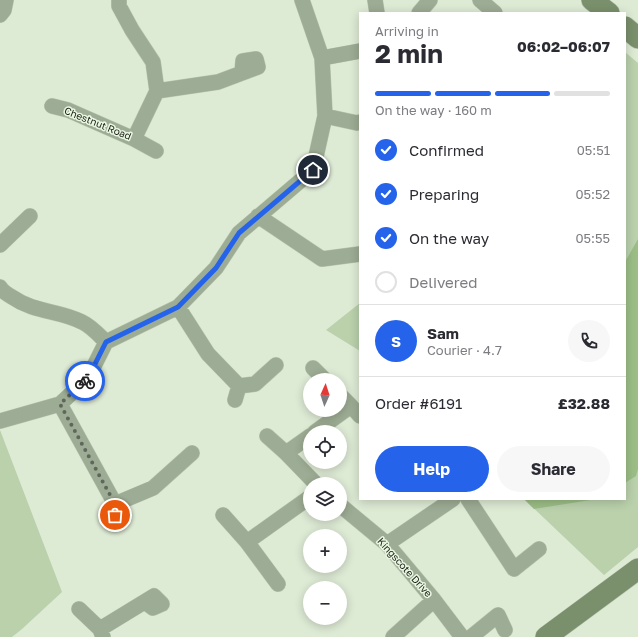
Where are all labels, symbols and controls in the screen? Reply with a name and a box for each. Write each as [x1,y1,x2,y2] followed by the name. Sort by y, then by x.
[375,23,439,39] text: Arriving in
[517,37,610,55] text: 06:02–06:07
[375,38,443,69] text: 2 min
[375,102,492,118] text: On the way · 160 m
[63,104,133,142] street label: Chestnut Road
[375,139,397,161] icon: check
[409,141,484,159] text: Confirmed
[577,142,610,158] text: 05:51
[296,153,330,187] pin
[302,159,324,181] icon: home
[375,183,397,205] icon: check
[409,185,479,203] text: Preparing
[575,186,610,202] text: 05:52
[375,227,397,249] icon: check
[409,229,489,247] text: On the way
[575,230,610,246] text: 05:55
[409,273,477,291] text: Delivered
[568,320,610,362] button: phone
[427,324,459,342] text: Sam
[391,332,401,350] text: S
[427,342,502,358] text: Courier · 4.7
[65,361,105,401] courier
[74,370,96,392] icon: bike
[303,373,347,417] north arrow
[303,373,347,625] map controls
[375,394,462,412] text: Order #6191
[558,394,610,412] text: £32.88
[303,425,347,469] button: locate
[375,446,489,492] button: Help
[497,446,610,492] button: Share
[303,477,347,521] button: layers
[98,498,132,532] pin
[104,504,126,526] icon: bag
[303,529,347,573] button: +
[375,535,435,599] street label: Kingscote Drive
[303,581,347,625] button: −

